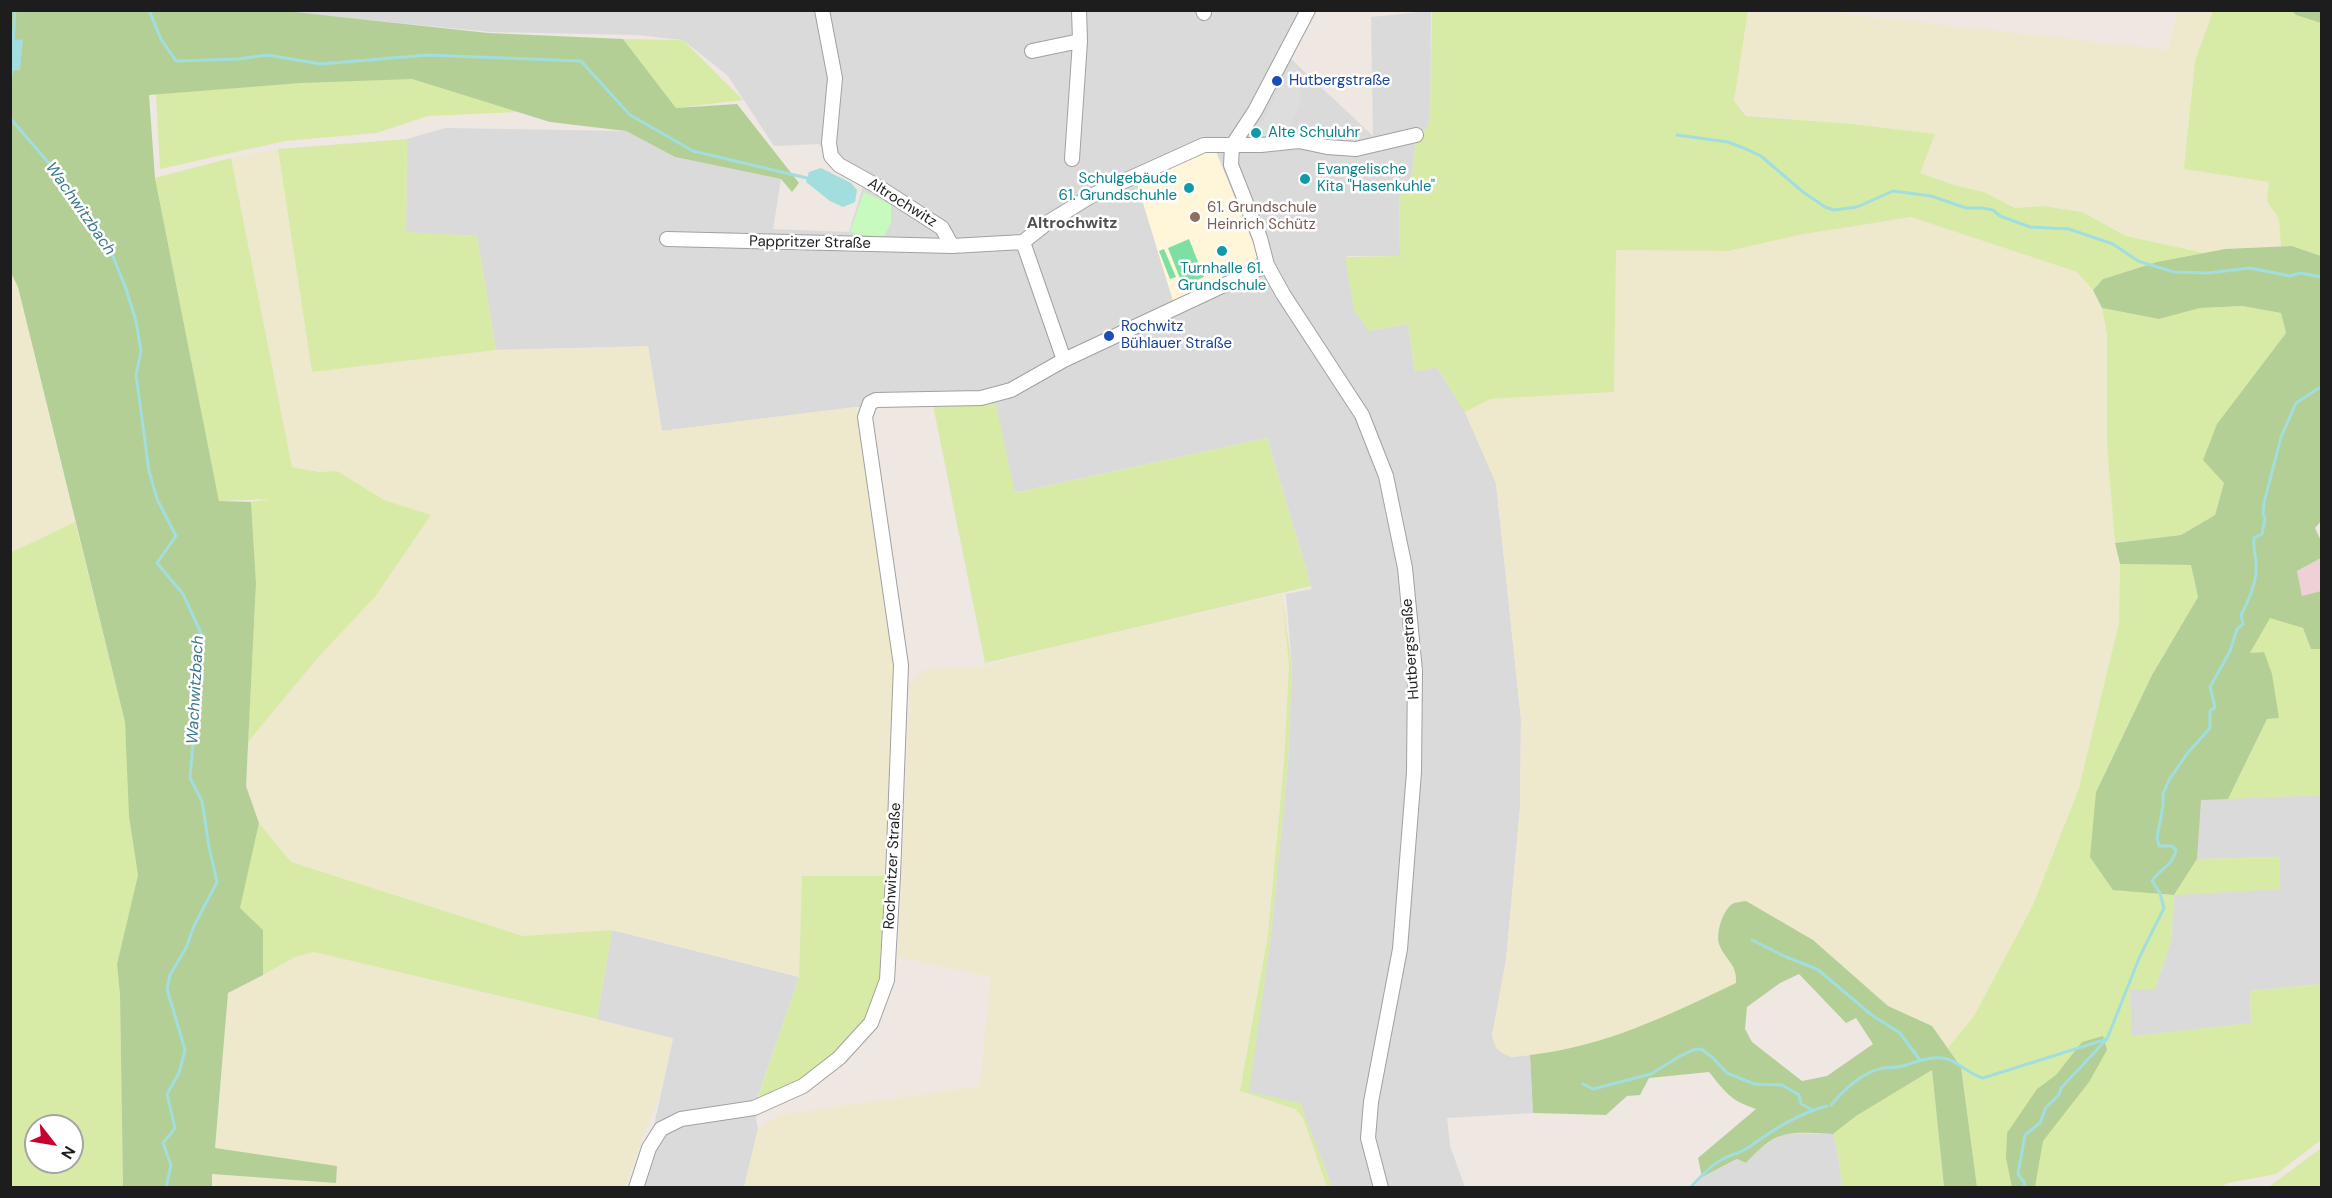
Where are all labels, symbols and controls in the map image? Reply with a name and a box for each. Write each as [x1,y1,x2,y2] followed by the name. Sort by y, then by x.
[1289,72,1390,90] place label: Hutbergstraße
[1270,74,1284,88] marker: Hutbergstraße
[1268,124,1360,142] place label: Alte Schuluhr
[1249,126,1263,140] marker: Alte Schuluhr
[41,159,119,259] water label: Wachwitzbach
[1317,161,1435,196] place label: Evangelische Kita "Hasenkuhle"
[1059,170,1177,205] place label: Schulgebäude 61. Grundschuhle
[1298,172,1312,186] marker: Evangelische Kita "Hasenkuhle"
[864,175,940,231] street label: Altrochwitz
[1182,181,1196,195] marker: Schulgebäude 61. Grundschuhle
[1207,199,1317,234] place label: 61. Grundschule Heinrich Schütz
[1188,210,1202,224] marker: 61. Grundschule Heinrich Schütz
[1027,214,1117,234] district label: Altrochwitz
[749,233,871,253] street label: Pappritzer Straße
[1215,244,1229,258] marker: Turnhalle 61. Grundschule
[1178,260,1266,295] place label: Turnhalle 61. Grundschule
[1121,318,1232,353] place label: Rochwitz Bühlauer Straße
[1102,329,1116,343] marker: Rochwitz Bühlauer Straße
[1398,598,1424,700] street label: Hutbergstraße
[184,635,208,745] water label: Wachwitzbach
[881,802,905,930] street label: Rochwitzer Straße
[24,1114,84,1174] north arrow
[56,1142,80,1163] text: N

